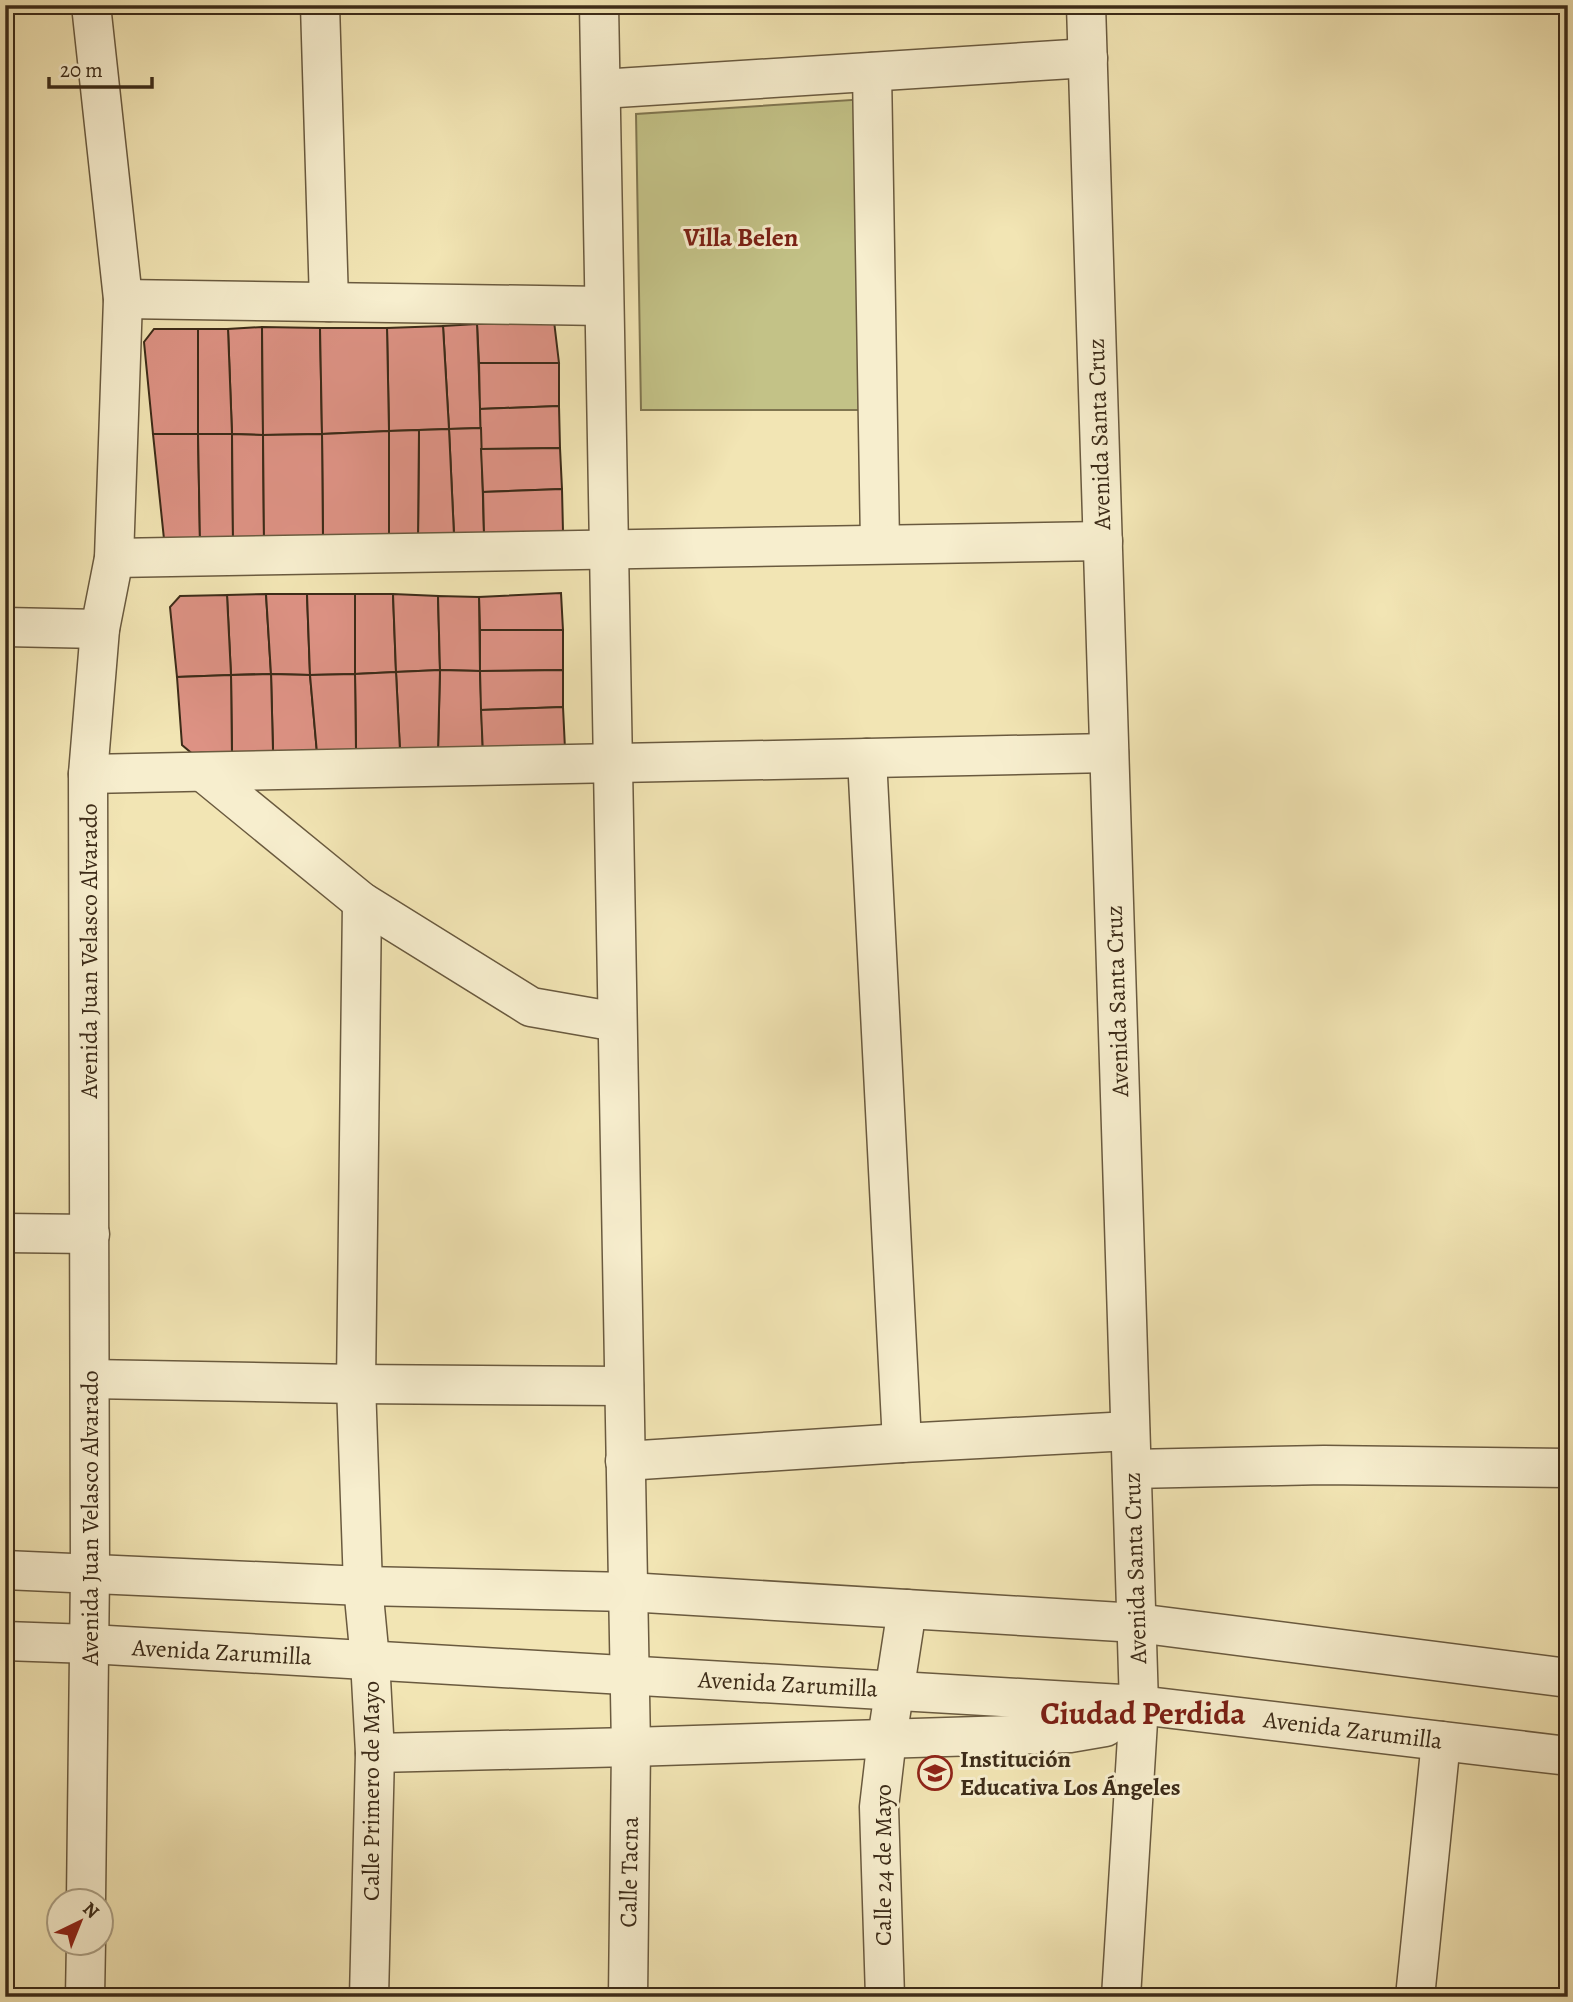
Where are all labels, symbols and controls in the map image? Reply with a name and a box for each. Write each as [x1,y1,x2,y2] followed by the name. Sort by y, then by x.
[49,46,152,90] scale bar
[60,56,103,84] text: 20 m
[683,220,799,255] district label: Villa Belen
[1080,338,1118,531] street label: Avenida Santa Cruz
[73,803,105,1100] street label: Avenida Juan Velasco Alvarado
[1098,905,1136,1098] street label: Avenida Santa Cruz
[74,1370,106,1667] street label: Avenida Juan Velasco Alvarado
[1116,1472,1154,1665] street label: Avenida Santa Cruz
[130,1631,314,1673] street label: Avenida Zarumilla
[696,1663,880,1705] street label: Avenida Zarumilla
[355,1681,387,1901] street label: Calle Primero de Mayo
[1040,1691,1246,1735] district label: Ciudad Perdida
[1261,1703,1445,1757] street label: Avenida Zarumilla
[960,1743,1181,1803] place label: Institución Educativa Los Ángeles
[916,1754,954,1792] school or university icon: Institución Educativa Los Ángeles
[867,1784,899,1946] street label: Calle 24 de Mayo
[612,1815,646,1928] street label: Calle Tacna
[46,1886,116,1956] north arrow
[77,1896,105,1925] text: N

